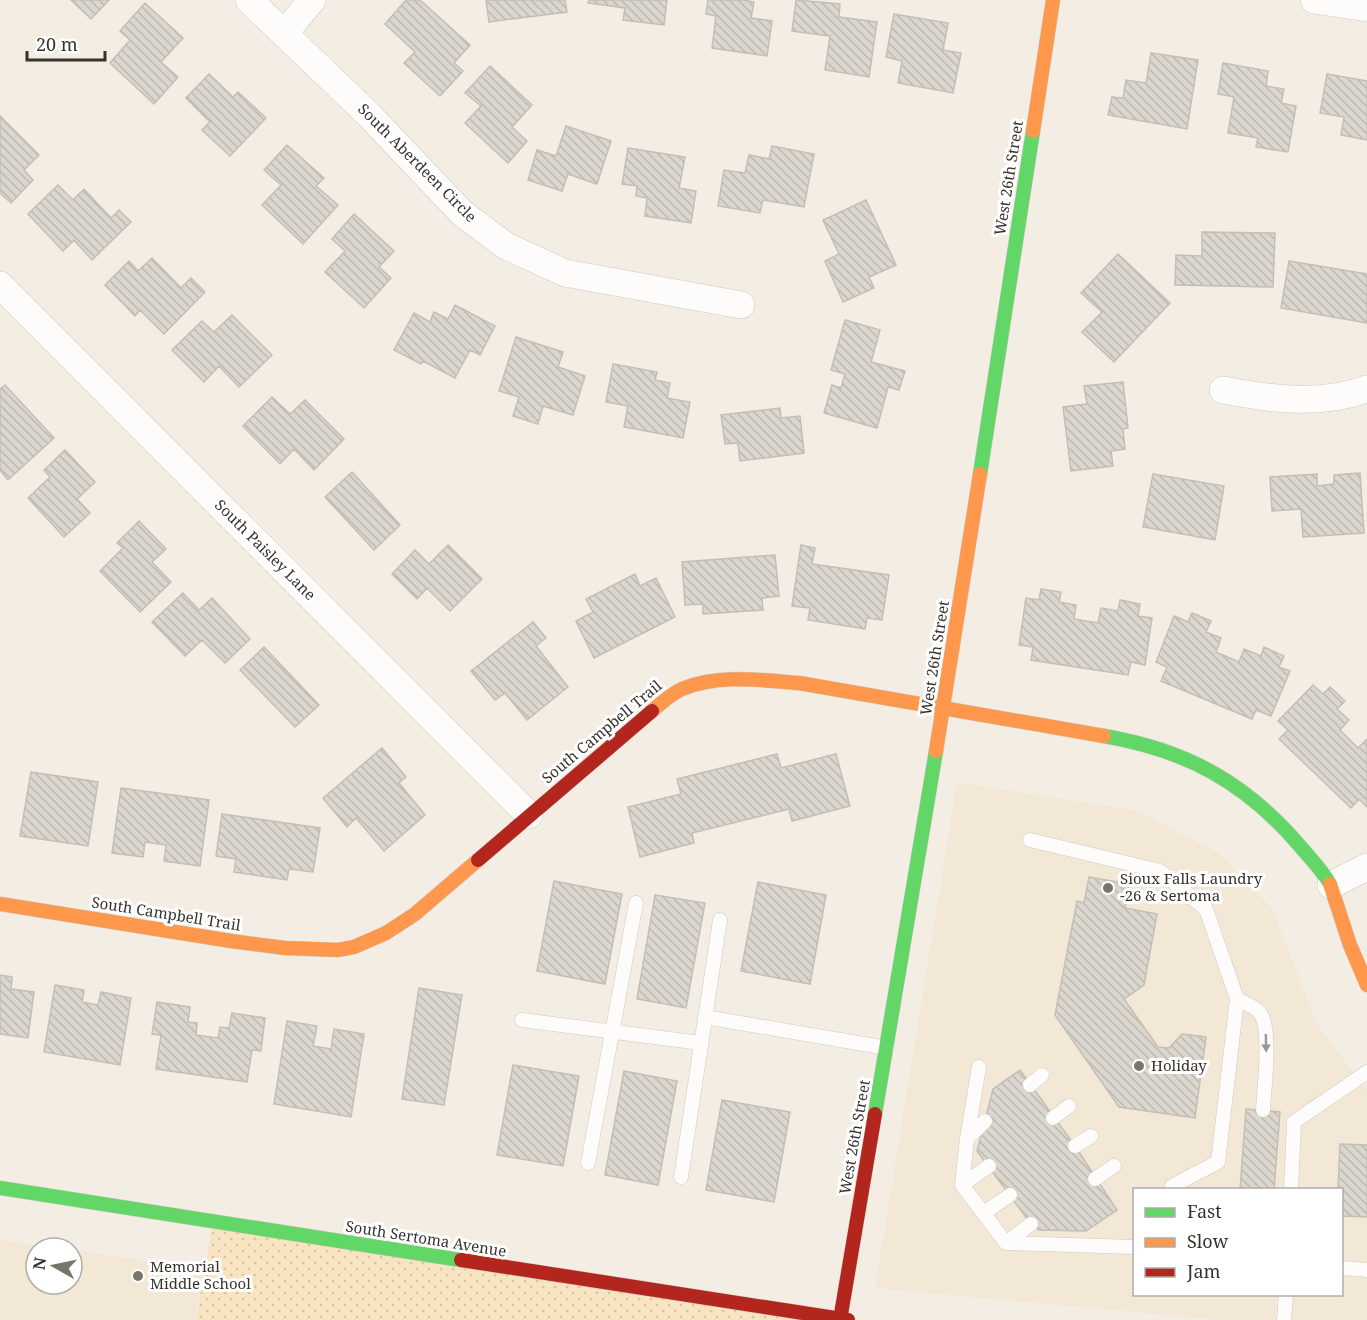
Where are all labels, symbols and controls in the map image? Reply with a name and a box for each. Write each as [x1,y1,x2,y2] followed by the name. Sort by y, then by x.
[27,24,105,62] scale bar
[36,32,78,56] text: 20 m
[354,99,481,226] street label: South Aberdeen Circle
[989,119,1027,237] street label: West 26th Street
[211,495,320,604] street label: South Paisley Lane
[915,599,953,717] street label: West 26th Street
[537,675,666,787] street label: South Campbell Trail
[1120,868,1263,905] place label: Sioux Falls Laundry -26 & Sertoma
[1101,881,1115,895] marker: Sioux Falls Laundry -26 & Sertoma
[90,891,242,935] street label: South Campbell Trail
[1261,1033,1271,1052] one-way arrow
[1151,1055,1207,1075] place label: Holiday
[1132,1059,1146,1073] marker: Holiday
[834,1078,874,1196] street label: West 26th Street
[1133,1188,1343,1296] legend
[1187,1199,1222,1223] text: Fast
[344,1215,508,1261] street label: South Sertoma Avenue
[1187,1229,1229,1253] text: Slow
[24,1236,84,1296] north arrow
[27,1255,51,1272] text: N
[150,1256,251,1293] place label: Memorial Middle School
[1186,1259,1221,1283] text: Jam
[131,1269,145,1283] marker: Memorial Middle School

